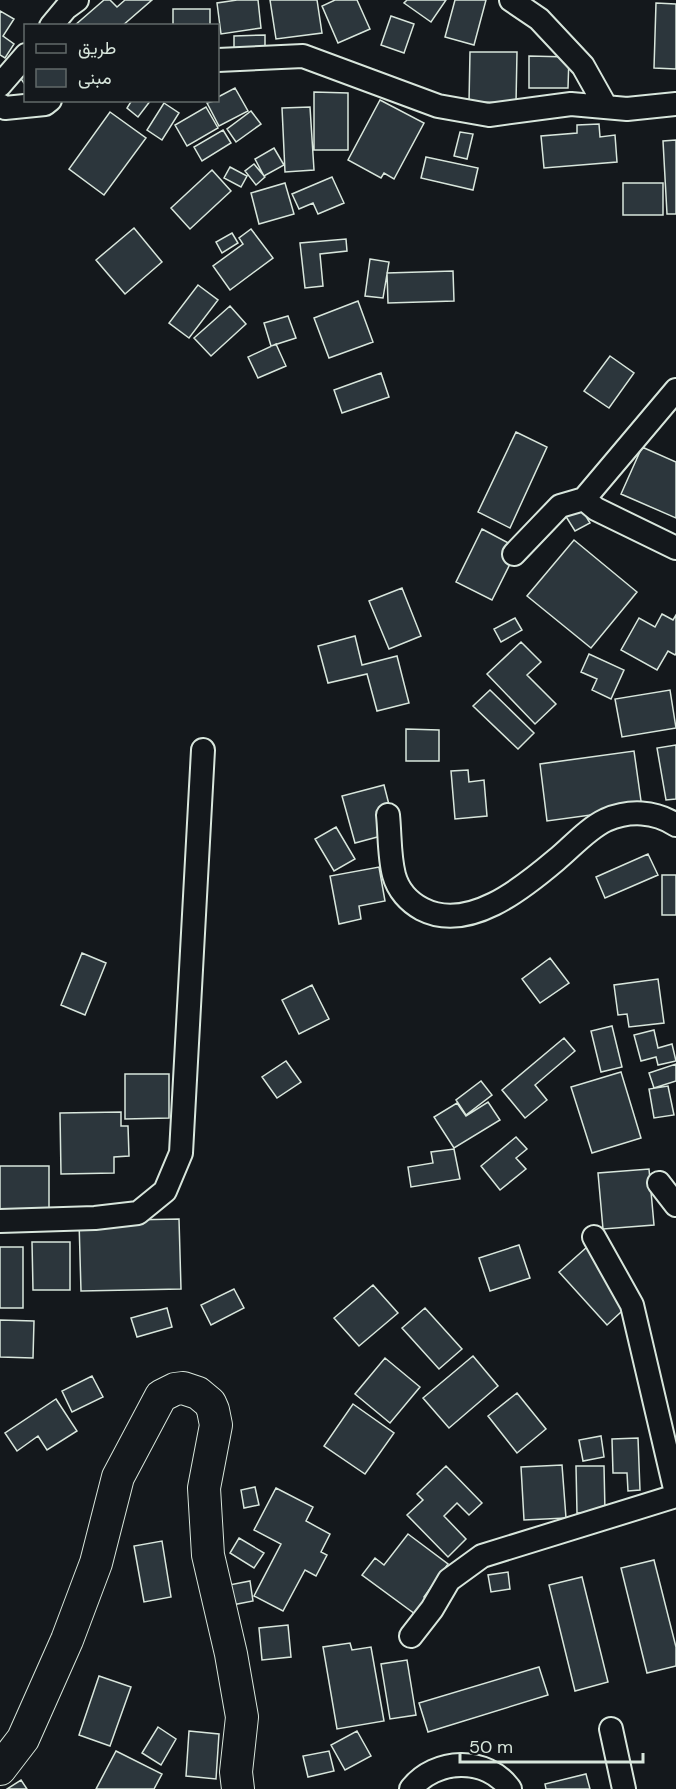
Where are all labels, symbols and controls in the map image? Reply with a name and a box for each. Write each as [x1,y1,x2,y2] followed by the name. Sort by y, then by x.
[24,24,219,102] legend
[78,36,116,60] text: طريق
[78,66,112,90] text: مبنى
[460,1726,643,1764] scale bar
[469,1735,513,1759] text: 50 m

